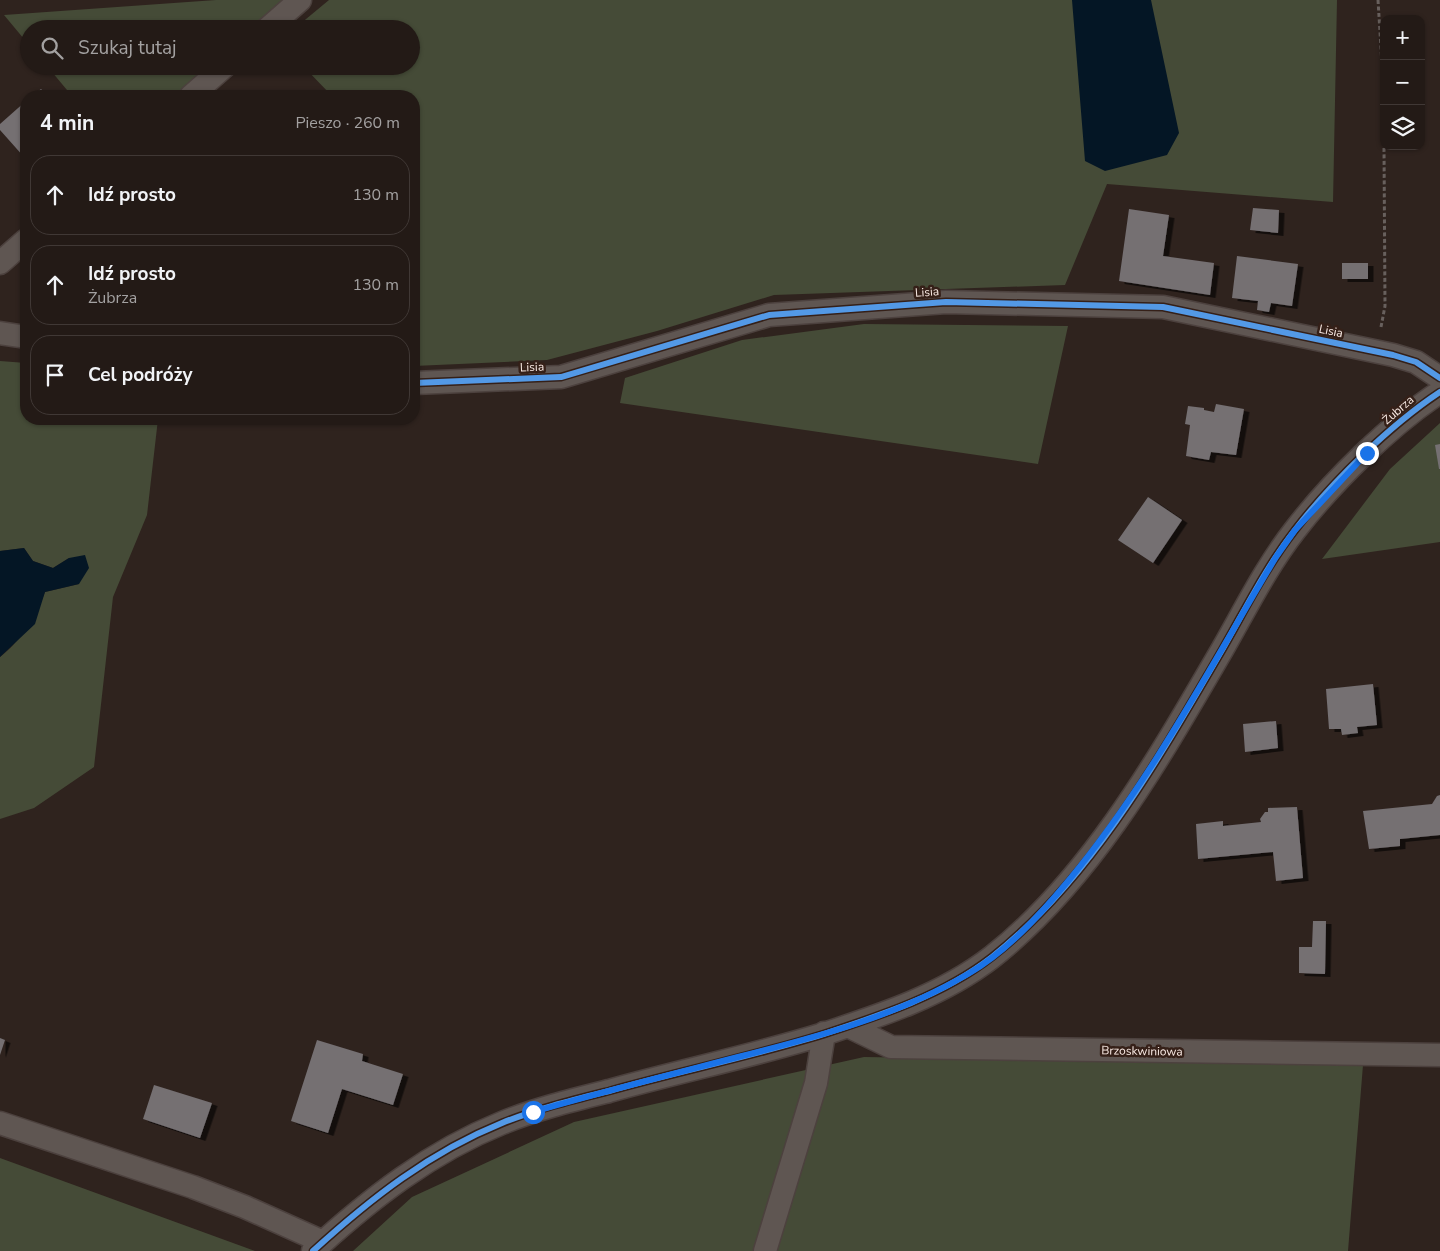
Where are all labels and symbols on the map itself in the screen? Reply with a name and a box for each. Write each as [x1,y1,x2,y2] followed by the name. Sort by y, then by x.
[914,283,940,301] street label: Lisia
[1317,321,1345,341] street label: Lisia
[520,359,544,375] street label: Lisia
[1379,392,1417,428] street label: Żubrza
[1356,442,1379,465] route end
[1101,1042,1183,1060] street label: Brzoskwiniowa
[522,1101,545,1124] route start

